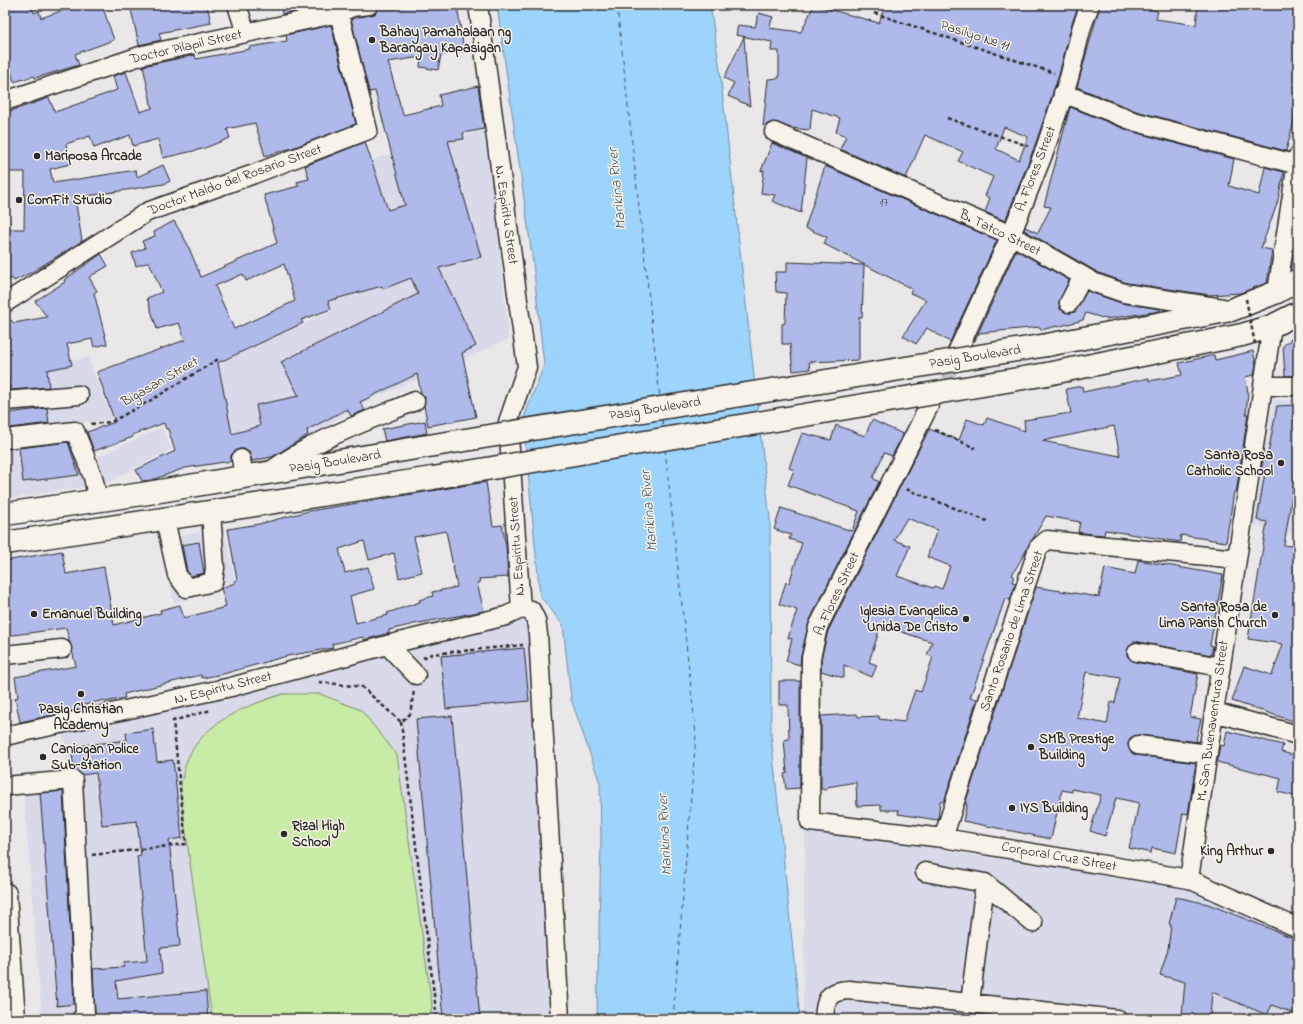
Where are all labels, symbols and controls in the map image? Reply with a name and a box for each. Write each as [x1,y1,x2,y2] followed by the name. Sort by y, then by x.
[937,15,1013,58] street label: Pasilyo № 11
[379,22,512,61] place label: Bahay Pamahalaan ng Barangay Kapasigan
[127,24,244,70] street label: Doctor Pilapil Street
[367,35,377,45] marker: Bahay Pamahalaan ng Barangay Kapasigan
[1010,123,1062,215] street label: A. Flores Street
[144,139,325,222] street label: Doctor Maldo del Rosario Street
[602,145,632,231] water label: Marikina River
[45,146,143,167] place label: Mariposa Arcade
[32,151,42,161] marker: Mariposa Arcade
[489,164,523,266] street label: N. Espiritu Street
[27,190,112,211] place label: ComFit Studio
[880,194,888,212] house number: 17
[14,195,24,205] marker: ComFit Studio
[955,204,1045,262] street label: B. Tatco Street
[928,339,1023,376] street label: Pasig Boulevard
[117,351,203,414] street label: Bigasan Street
[608,391,703,428] street label: Pasig Boulevard
[288,444,383,481] street label: Pasig Boulevard
[1187,445,1274,482] place label: Santa Rosa Catholic School
[1276,458,1286,468] marker: Santa Rosa Catholic School
[634,467,664,553] water label: Marikina River
[503,495,531,597] street label: N. Espiritu Street
[975,547,1050,714] street label: Santo Rosario de Lima Street
[808,548,866,639] street label: A. Flores Street
[1159,597,1268,634] place label: Santa Rosa de Lima Parish Church
[860,601,958,638] place label: Iglesia Evangelica Unida De Cristo
[42,604,142,627] place label: Emanuel Building
[29,609,39,619] marker: Emanuel Building
[1270,610,1280,620] marker: Santa Rosa de Lima Parish Church
[961,614,971,624] marker: Iglesia Evangelica Unida De Cristo
[1191,639,1235,803] street label: M. San Buenaventura Street
[172,666,274,710] street label: N. Espiritu Street
[76,689,86,699] marker: Pasig Christian Academy
[39,699,123,738] place label: Pasig Christian Academy
[1038,729,1115,768] place label: SMB Prestige Building
[51,739,139,776] place label: Caniogan Police Sub-station
[1026,742,1036,752] marker: SMB Prestige Building
[38,752,48,762] marker: Caniogan Police Sub-station
[652,791,678,876] water label: Marikina River
[1020,798,1089,821] place label: IYS Building
[1007,803,1017,813] marker: IYS Building
[291,816,345,853] place label: Rizal High School
[279,829,289,839] marker: Rizal High School
[1000,837,1119,878] street label: Corporal Cruz Street
[1200,841,1264,864] place label: King Arthur
[1266,846,1276,856] marker: King Arthur

